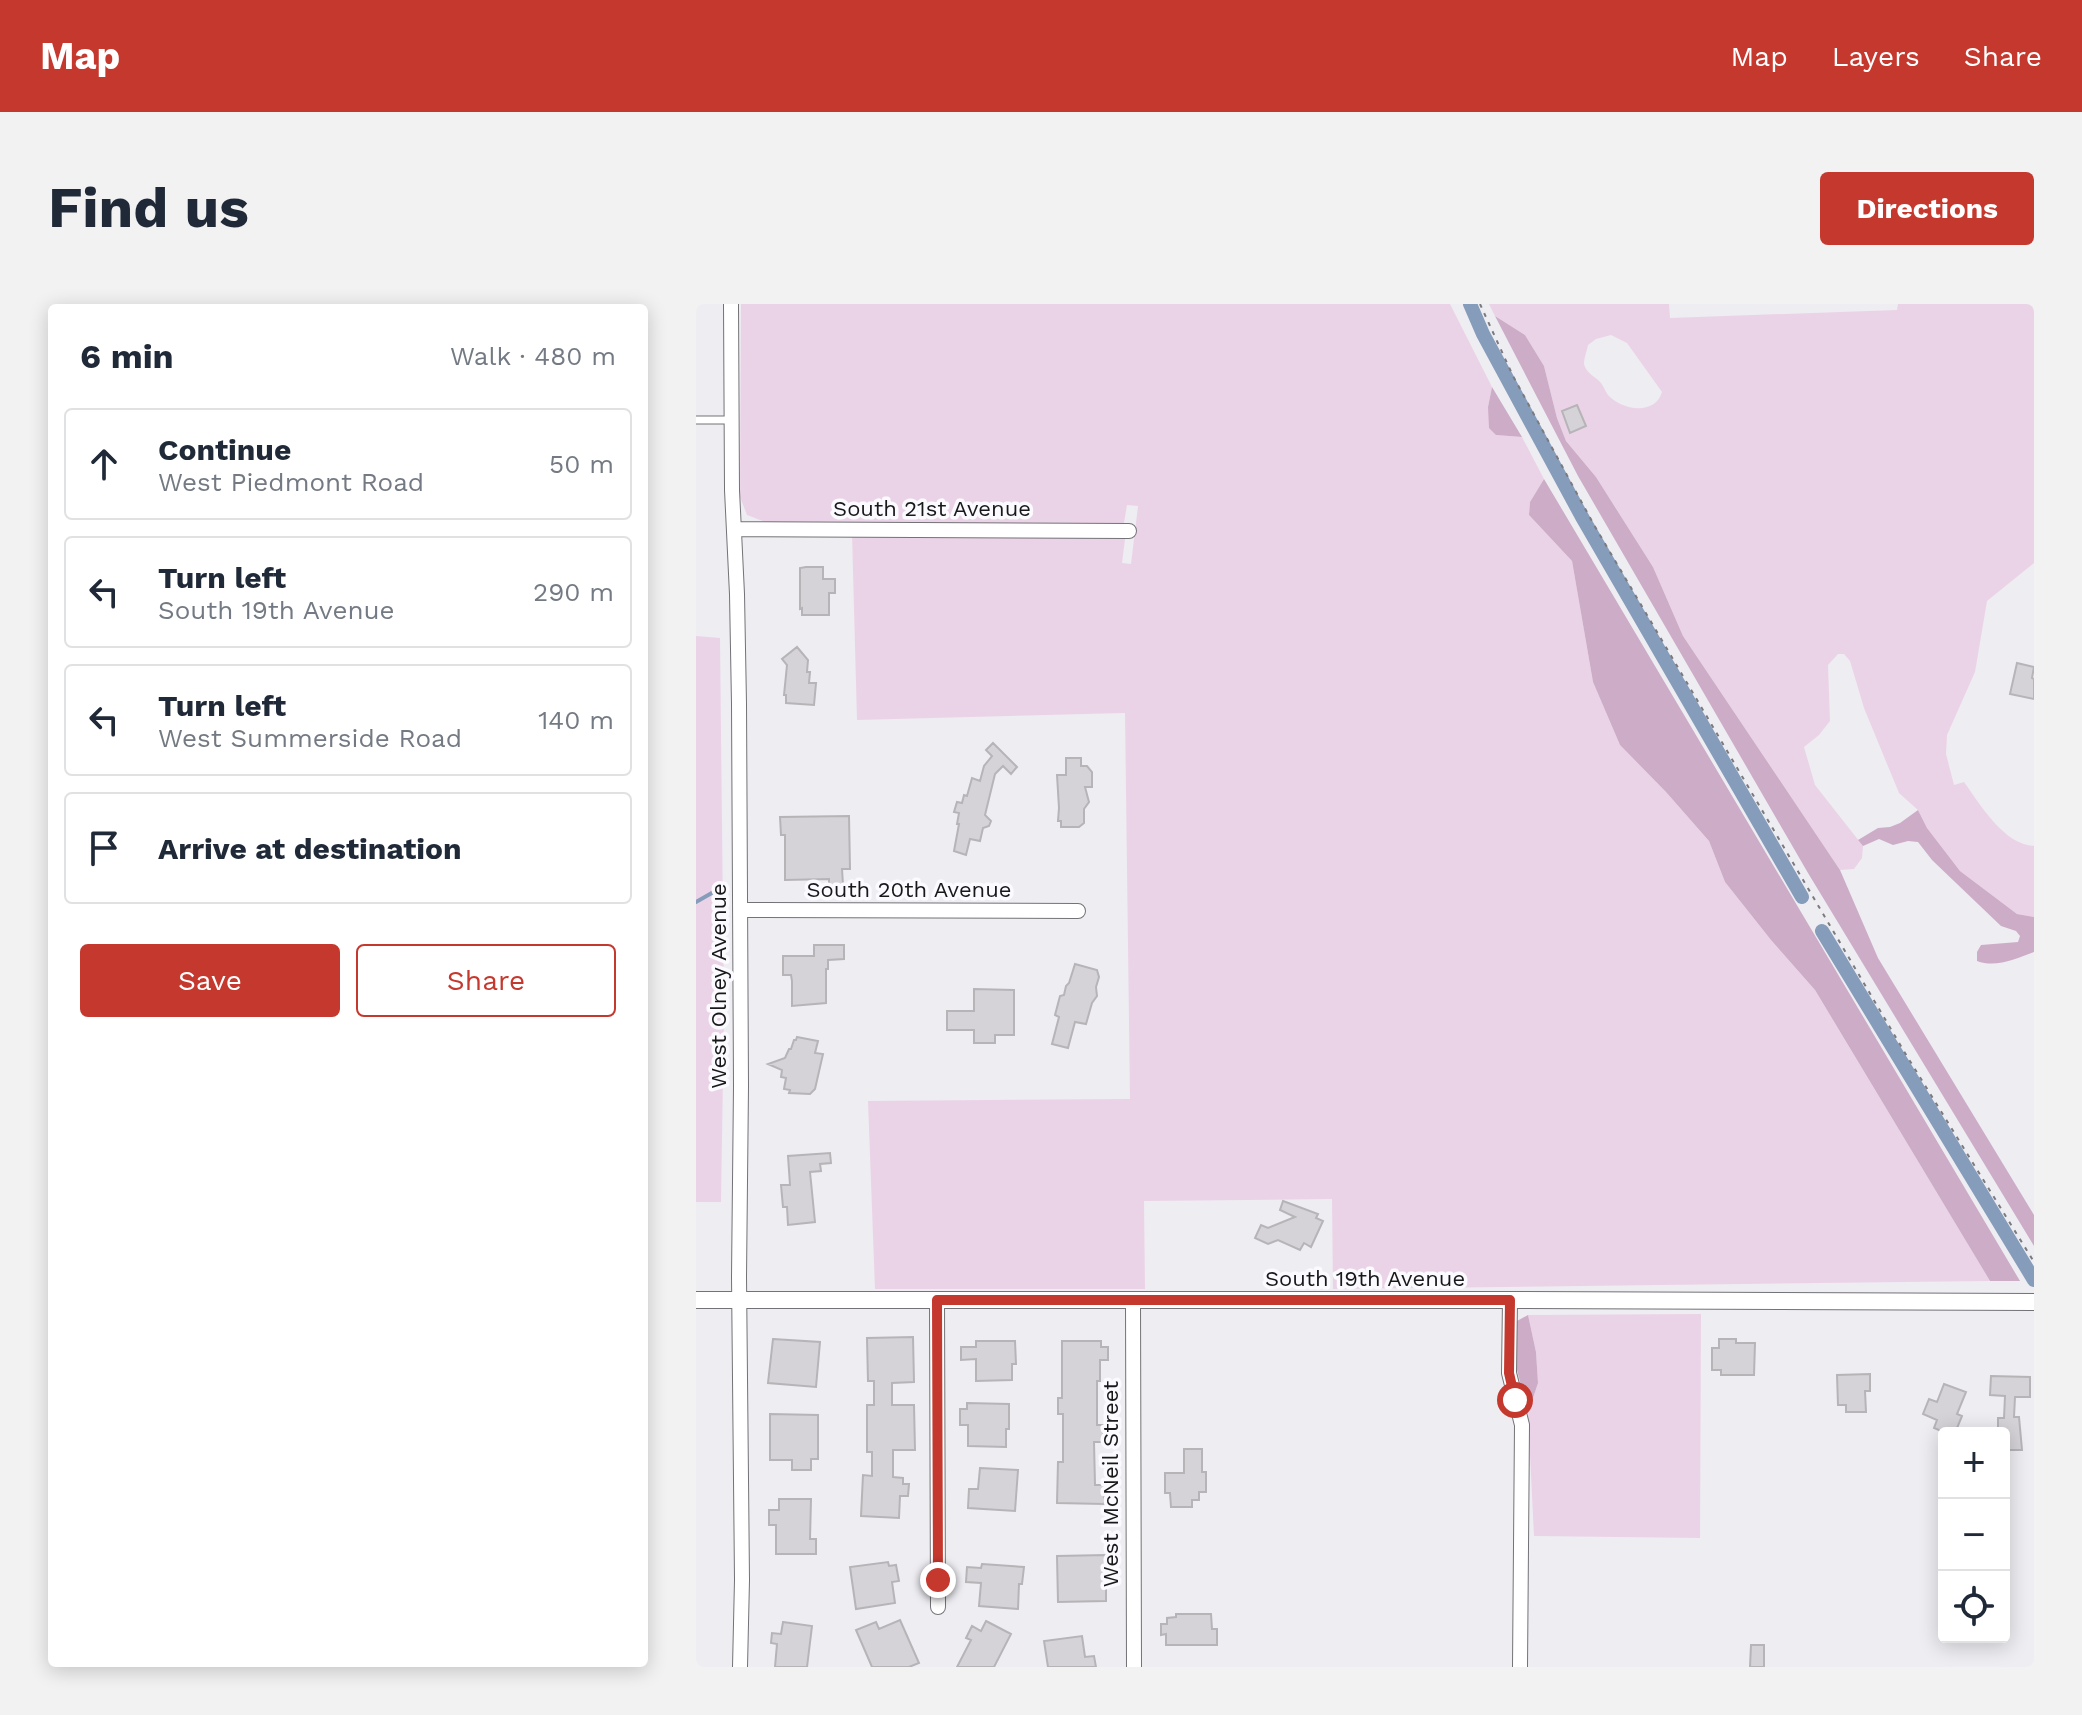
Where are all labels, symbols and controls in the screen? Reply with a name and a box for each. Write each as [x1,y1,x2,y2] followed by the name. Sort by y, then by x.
[40,34,120,78] text: Map
[1731,40,1788,73] text: Map
[1832,40,1920,73] text: Layers
[1964,40,2042,73] text: Share
[1820,172,2034,245] button: Directions
[48,175,249,241] text: Find us
[80,336,174,376] text: 6 min
[450,341,616,371] text: Walk · 480 m
[158,432,291,467] text: Continue
[82,442,126,486] icon: ahead
[549,449,614,479] text: 50 m
[158,467,424,497] text: West Piedmont Road
[833,496,1031,521] street label: South 21st Avenue
[158,560,286,595] text: Turn left
[82,570,126,614] icon: left
[533,577,614,607] text: 290 m
[158,595,395,625] text: South 19th Avenue
[158,688,286,723] text: Turn left
[82,698,126,742] icon: left
[538,705,614,735] text: 140 m
[158,723,462,753] text: West Summerside Road
[82,826,126,870] icon: arrive
[158,831,462,866] text: Arrive at destination
[807,877,1012,902] street label: South 20th Avenue
[706,883,731,1089] street label: West Olney Avenue
[80,944,340,1017] button: Save
[356,944,616,1017] button: Share
[1265,1266,1465,1291] street label: South 19th Avenue
[1098,1381,1123,1587] street label: West McNeil Street
[1497,1382,1533,1418] route start
[1938,1427,2010,1643] map controls
[1938,1427,2010,1499] button: +
[1938,1499,2010,1571] button: −
[920,1562,956,1598] route end
[1938,1571,2010,1643] button: locate

